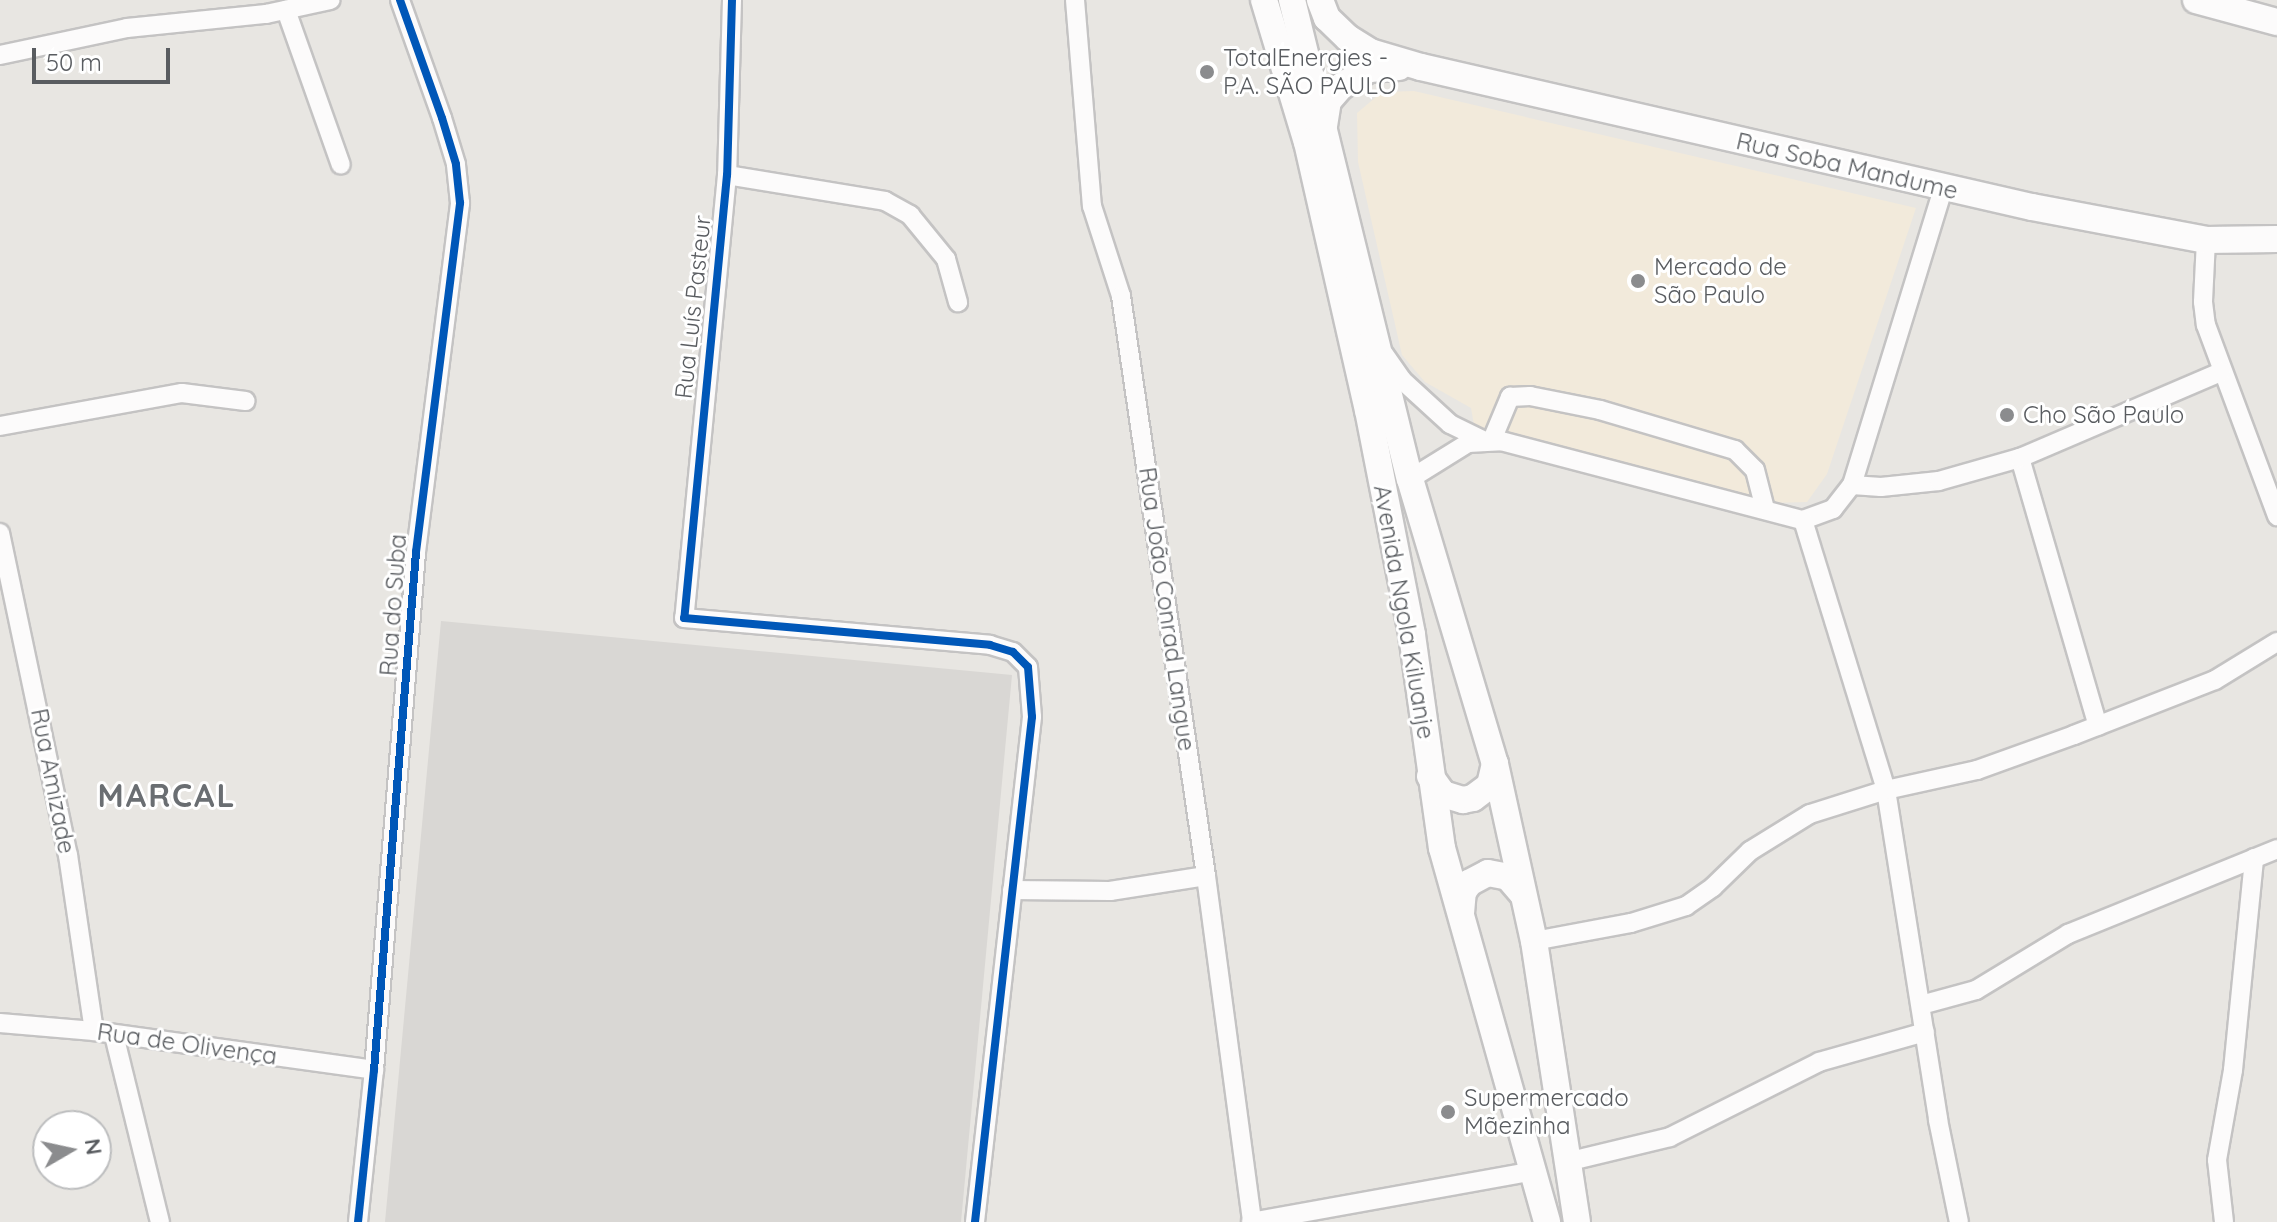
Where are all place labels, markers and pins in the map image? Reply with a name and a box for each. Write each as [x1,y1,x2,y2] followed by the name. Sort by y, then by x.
[1223,44,1396,100] place label: TotalEnergies - P.A. SÃO PAULO
[1198,63,1216,81] marker: TotalEnergies - P.A. SÃO PAULO
[1654,253,1787,309] place label: Mercado de São Paulo
[1629,272,1647,290] marker: Mercado de São Paulo
[2023,401,2184,429] place label: Cho São Paulo
[1998,406,2016,424] marker: Cho São Paulo
[1464,1084,1629,1140] place label: Supermercado Mãezinha
[1439,1103,1457,1121] marker: Supermercado Mãezinha

